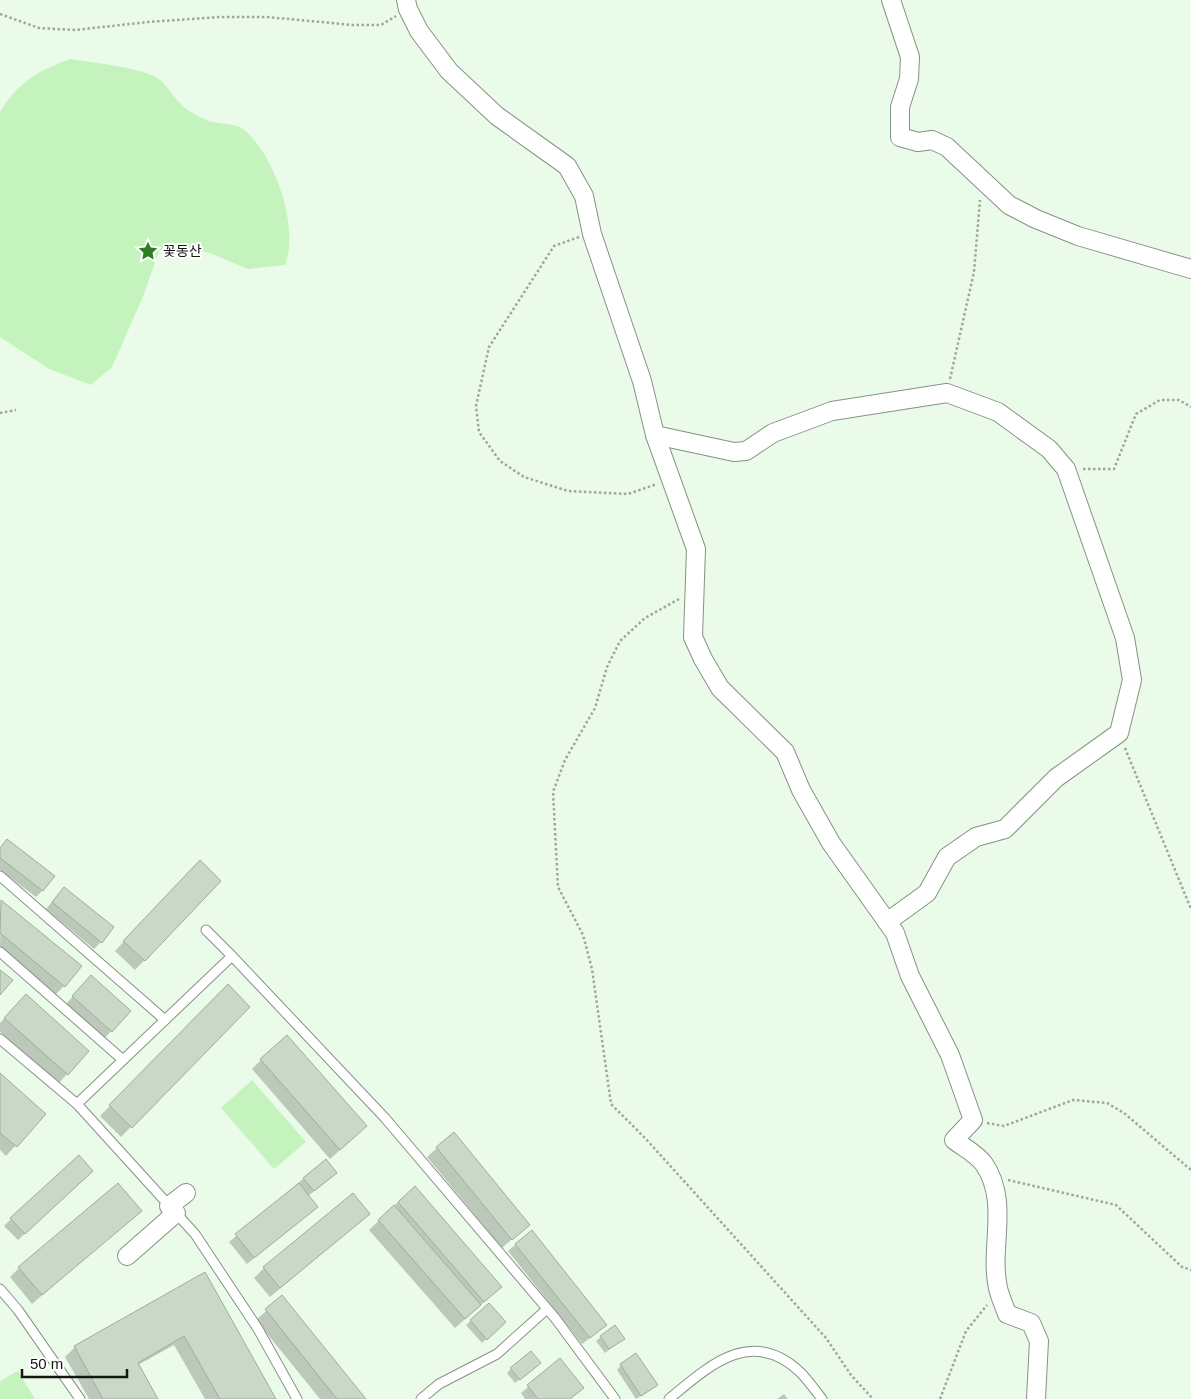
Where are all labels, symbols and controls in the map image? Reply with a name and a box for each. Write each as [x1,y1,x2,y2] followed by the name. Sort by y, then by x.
[137,240,159,262] place icon: 꽃동산
[163,243,202,259] place label: 꽃동산
[22,1346,128,1378] scale bar
[30,1355,63,1372] text: 50 m

